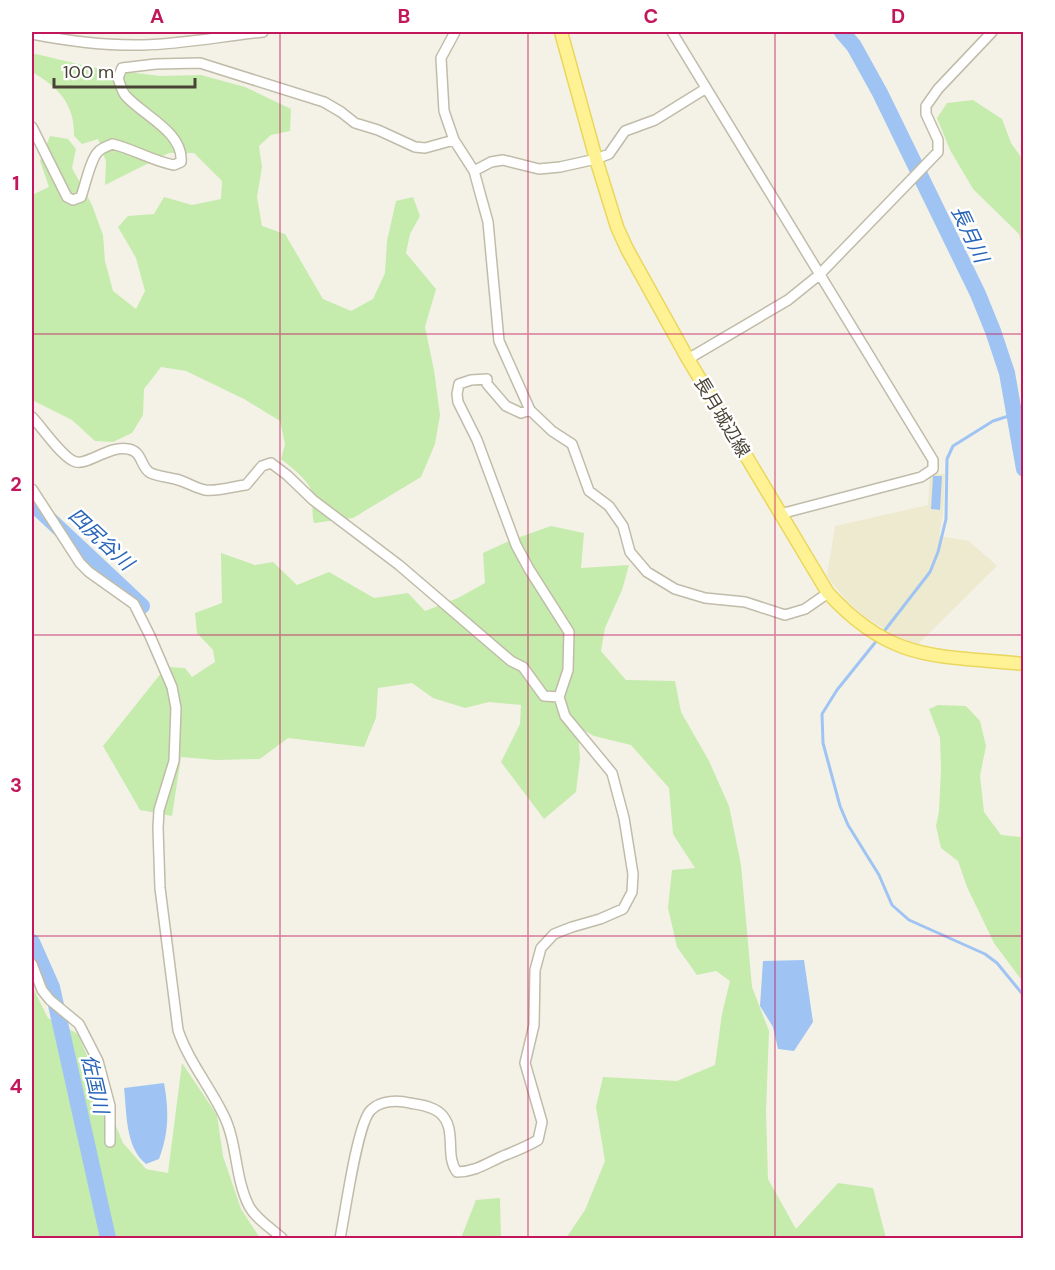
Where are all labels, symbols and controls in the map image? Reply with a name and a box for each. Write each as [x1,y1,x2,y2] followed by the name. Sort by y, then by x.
[150,3,164,29] text: A
[398,3,410,29] text: B
[644,3,658,29] text: C
[891,3,905,29] text: D
[54,51,195,89] scale bar
[63,60,114,84] text: 100 m
[12,170,20,196] text: 1
[946,201,995,268] water label: 長月川
[689,372,755,462] street label: 長月城辺線
[10,471,22,497] text: 2
[63,502,141,577] water label: 四尻谷川
[10,772,22,798] text: 3
[76,1052,115,1118] water label: 佐国川
[10,1073,23,1099] text: 4

